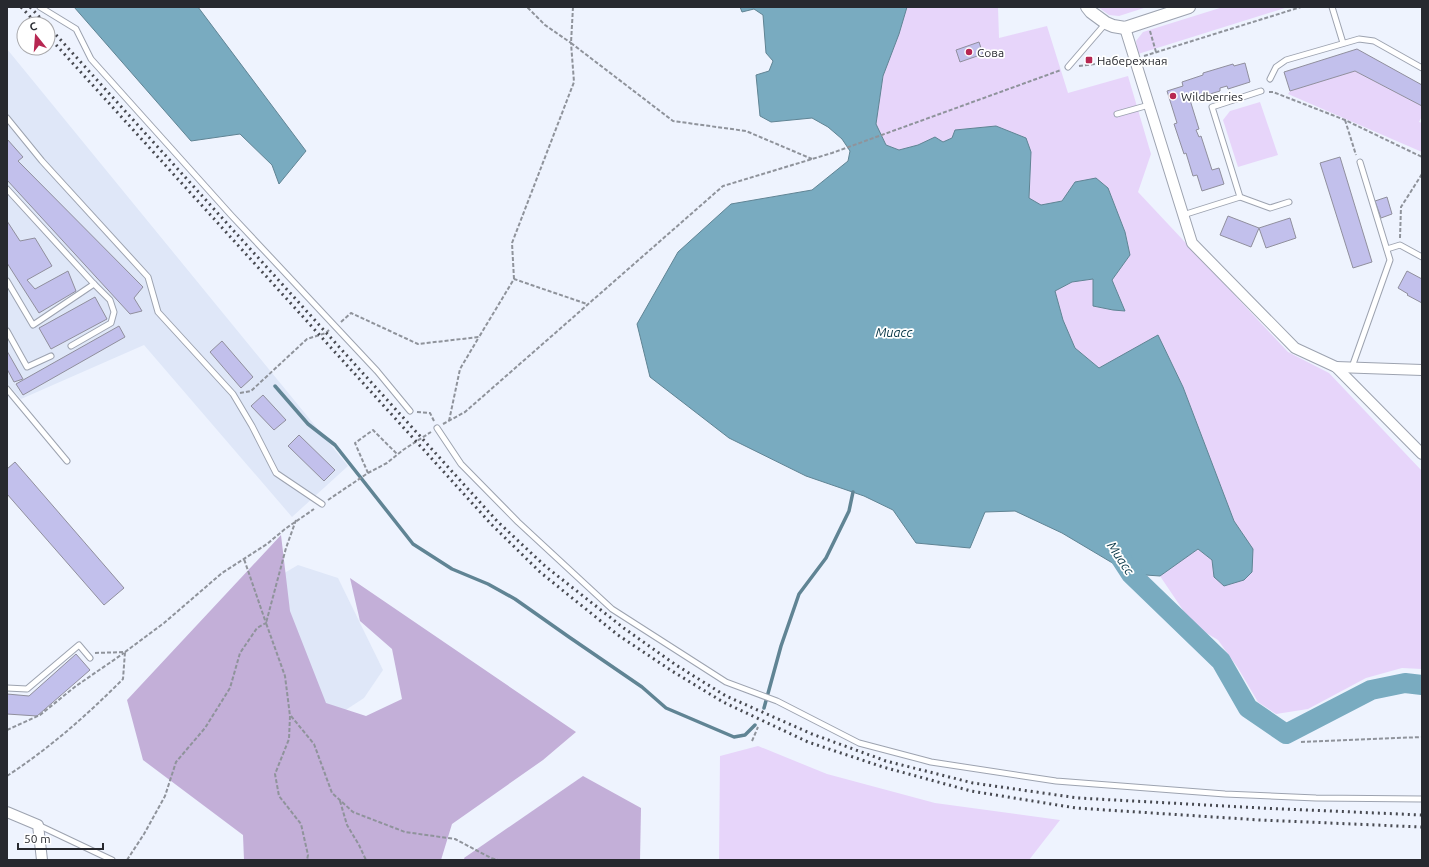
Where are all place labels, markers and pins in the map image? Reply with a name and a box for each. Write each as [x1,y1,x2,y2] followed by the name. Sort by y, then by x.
[977,46,1004,59] place label: Сова
[964,47,974,57] marker: Сова
[1097,54,1167,67] place label: Набережная
[1084,55,1094,65] marker: Набережная
[1181,90,1243,103] place label: Wildberries
[1168,91,1178,101] marker: Wildberries

